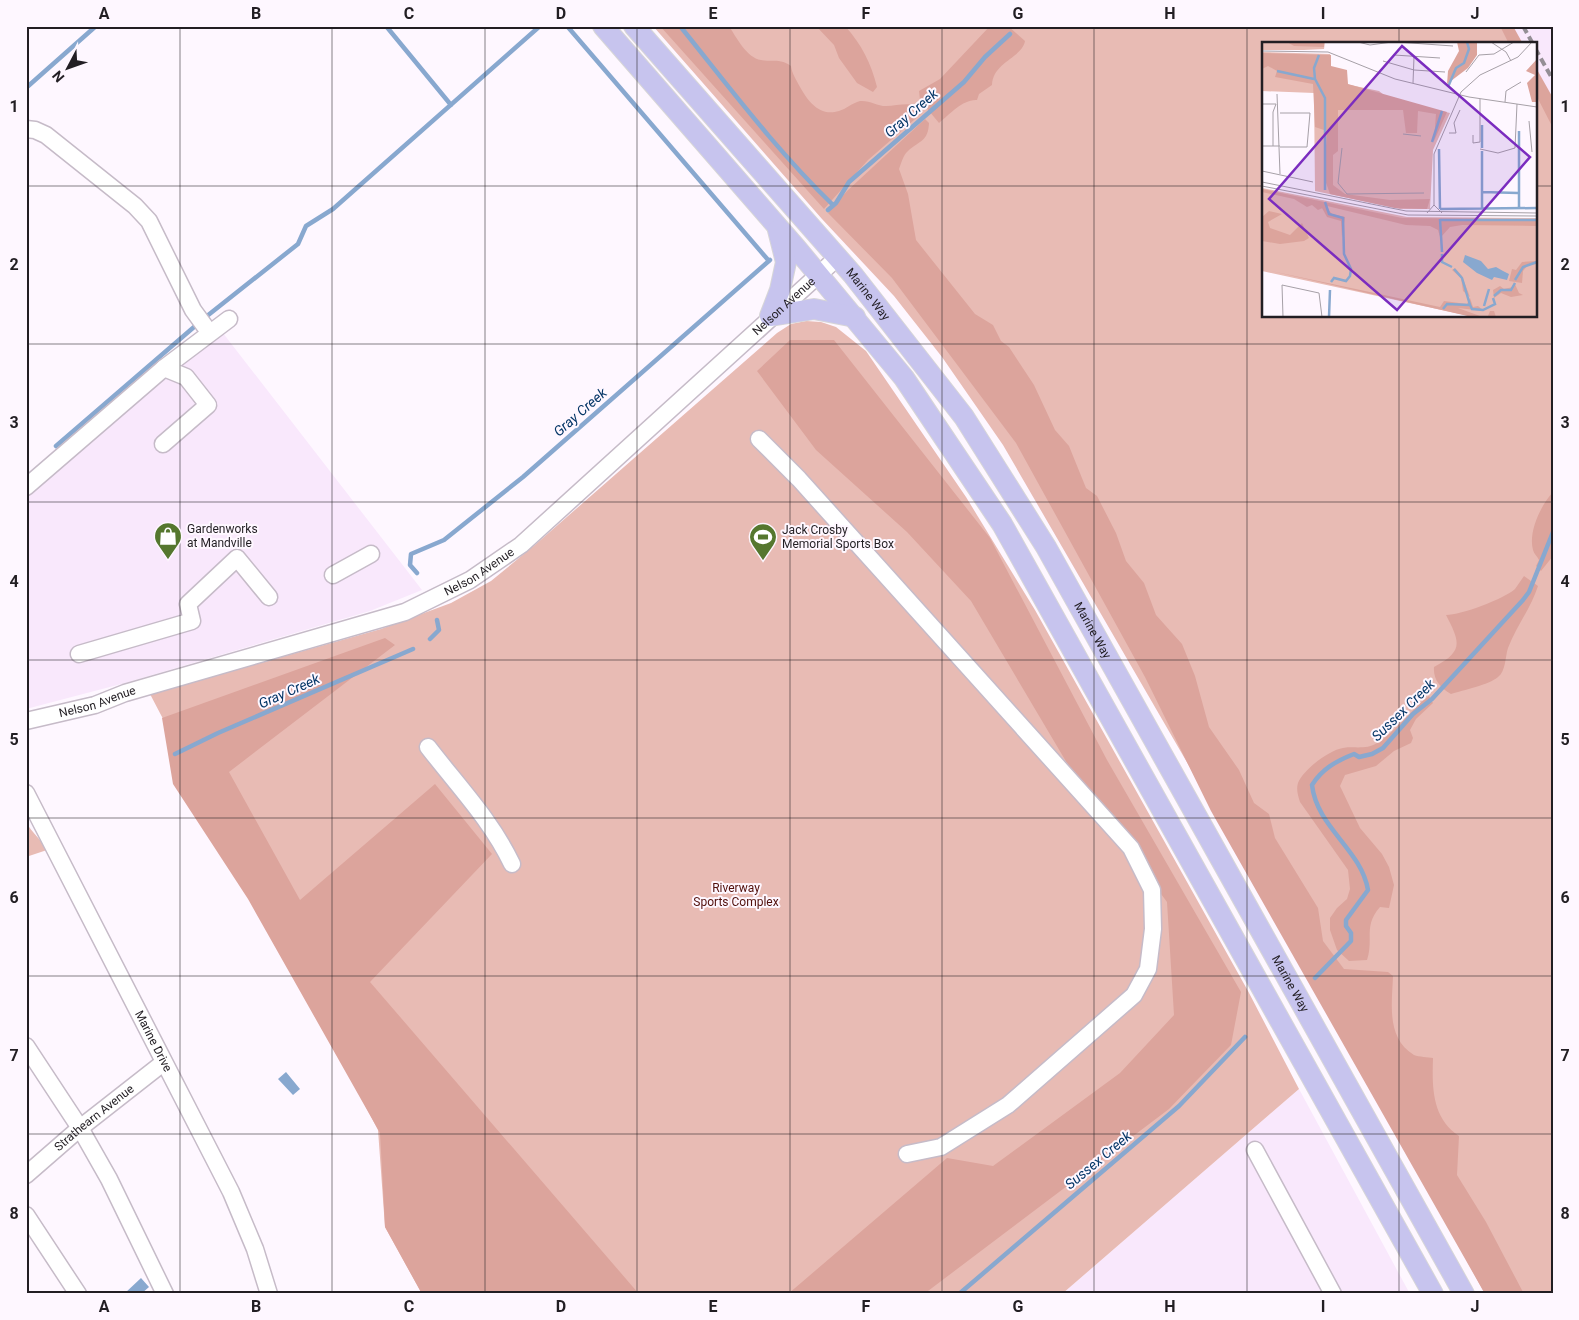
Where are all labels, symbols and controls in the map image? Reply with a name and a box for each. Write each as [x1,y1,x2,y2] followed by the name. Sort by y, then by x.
[99,4,110,23] text: A
[251,4,261,23] text: B
[404,4,414,23] text: C
[556,4,566,23] text: D
[709,4,718,23] text: E
[862,4,871,23] text: F
[1013,4,1024,23] text: G
[1164,4,1176,23] text: H
[1321,4,1325,23] text: I
[1471,4,1479,23] text: J
[42,42,92,92] north arrow
[1262,42,1536,318] inset map
[49,68,67,86] text: N
[881,85,942,140] water label: Gray Creek
[9,97,19,116] text: 1
[1560,97,1570,116] text: 1
[9,255,19,274] text: 2
[1560,255,1570,274] text: 2
[843,265,893,323] street label: Marine Way
[750,274,818,338] street label: Nelson Avenue
[550,384,611,439] water label: Gray Creek
[9,413,19,432] text: 3
[1560,413,1570,432] text: 3
[153,521,183,560] shop icon: Gardenworks at Mandville
[187,522,258,550] place label: Gardenworks at Mandville
[748,522,778,561] sports icon: Jack Crosby Memorial Sports Box
[782,523,894,551] place label: Jack Crosby Memorial Sports Box
[442,545,517,599] street label: Nelson Avenue
[9,572,19,591] text: 4
[1560,572,1570,591] text: 4
[1071,600,1114,661] street label: Marine Way
[256,670,323,712] water label: Gray Creek
[1368,675,1439,744] water label: Sussex Creek
[58,683,137,720] street label: Nelson Avenue
[9,730,19,749] text: 5
[1560,730,1570,749] text: 5
[693,881,779,909] park label: Riverway Sports Complex
[9,888,19,907] text: 6
[1560,888,1570,907] text: 6
[1269,953,1312,1015] street label: Marine Way
[132,1008,175,1074] street label: Marine Drive
[9,1046,19,1065] text: 7
[1560,1046,1570,1065] text: 7
[52,1082,137,1154] street label: Strathearn Avenue
[1062,1127,1135,1192] water label: Sussex Creek
[9,1204,19,1223] text: 8
[1560,1204,1570,1223] text: 8
[99,1297,110,1316] text: A
[251,1297,261,1316] text: B
[404,1297,414,1316] text: C
[556,1297,566,1316] text: D
[709,1297,718,1316] text: E
[862,1297,871,1316] text: F
[1013,1297,1024,1316] text: G
[1164,1297,1176,1316] text: H
[1321,1297,1325,1316] text: I
[1471,1297,1479,1316] text: J

